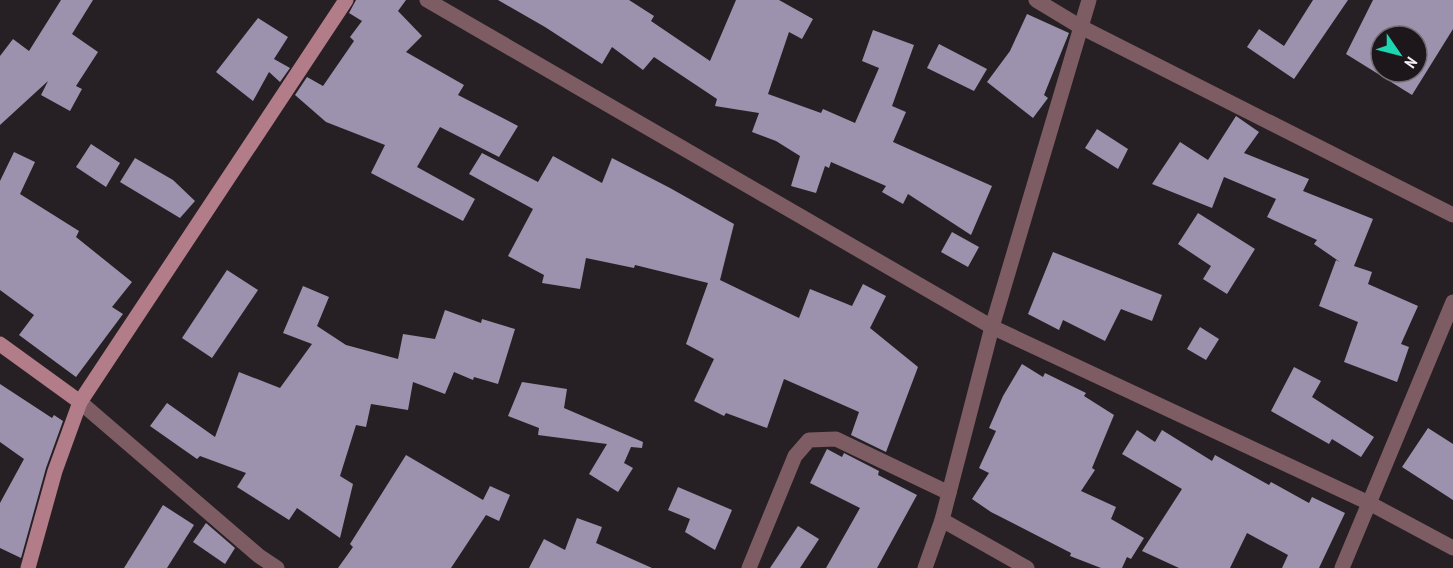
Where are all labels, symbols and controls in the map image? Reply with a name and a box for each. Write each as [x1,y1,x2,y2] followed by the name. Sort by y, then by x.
[1369,24,1429,84] north arrow
[1401,53,1422,72] text: N

